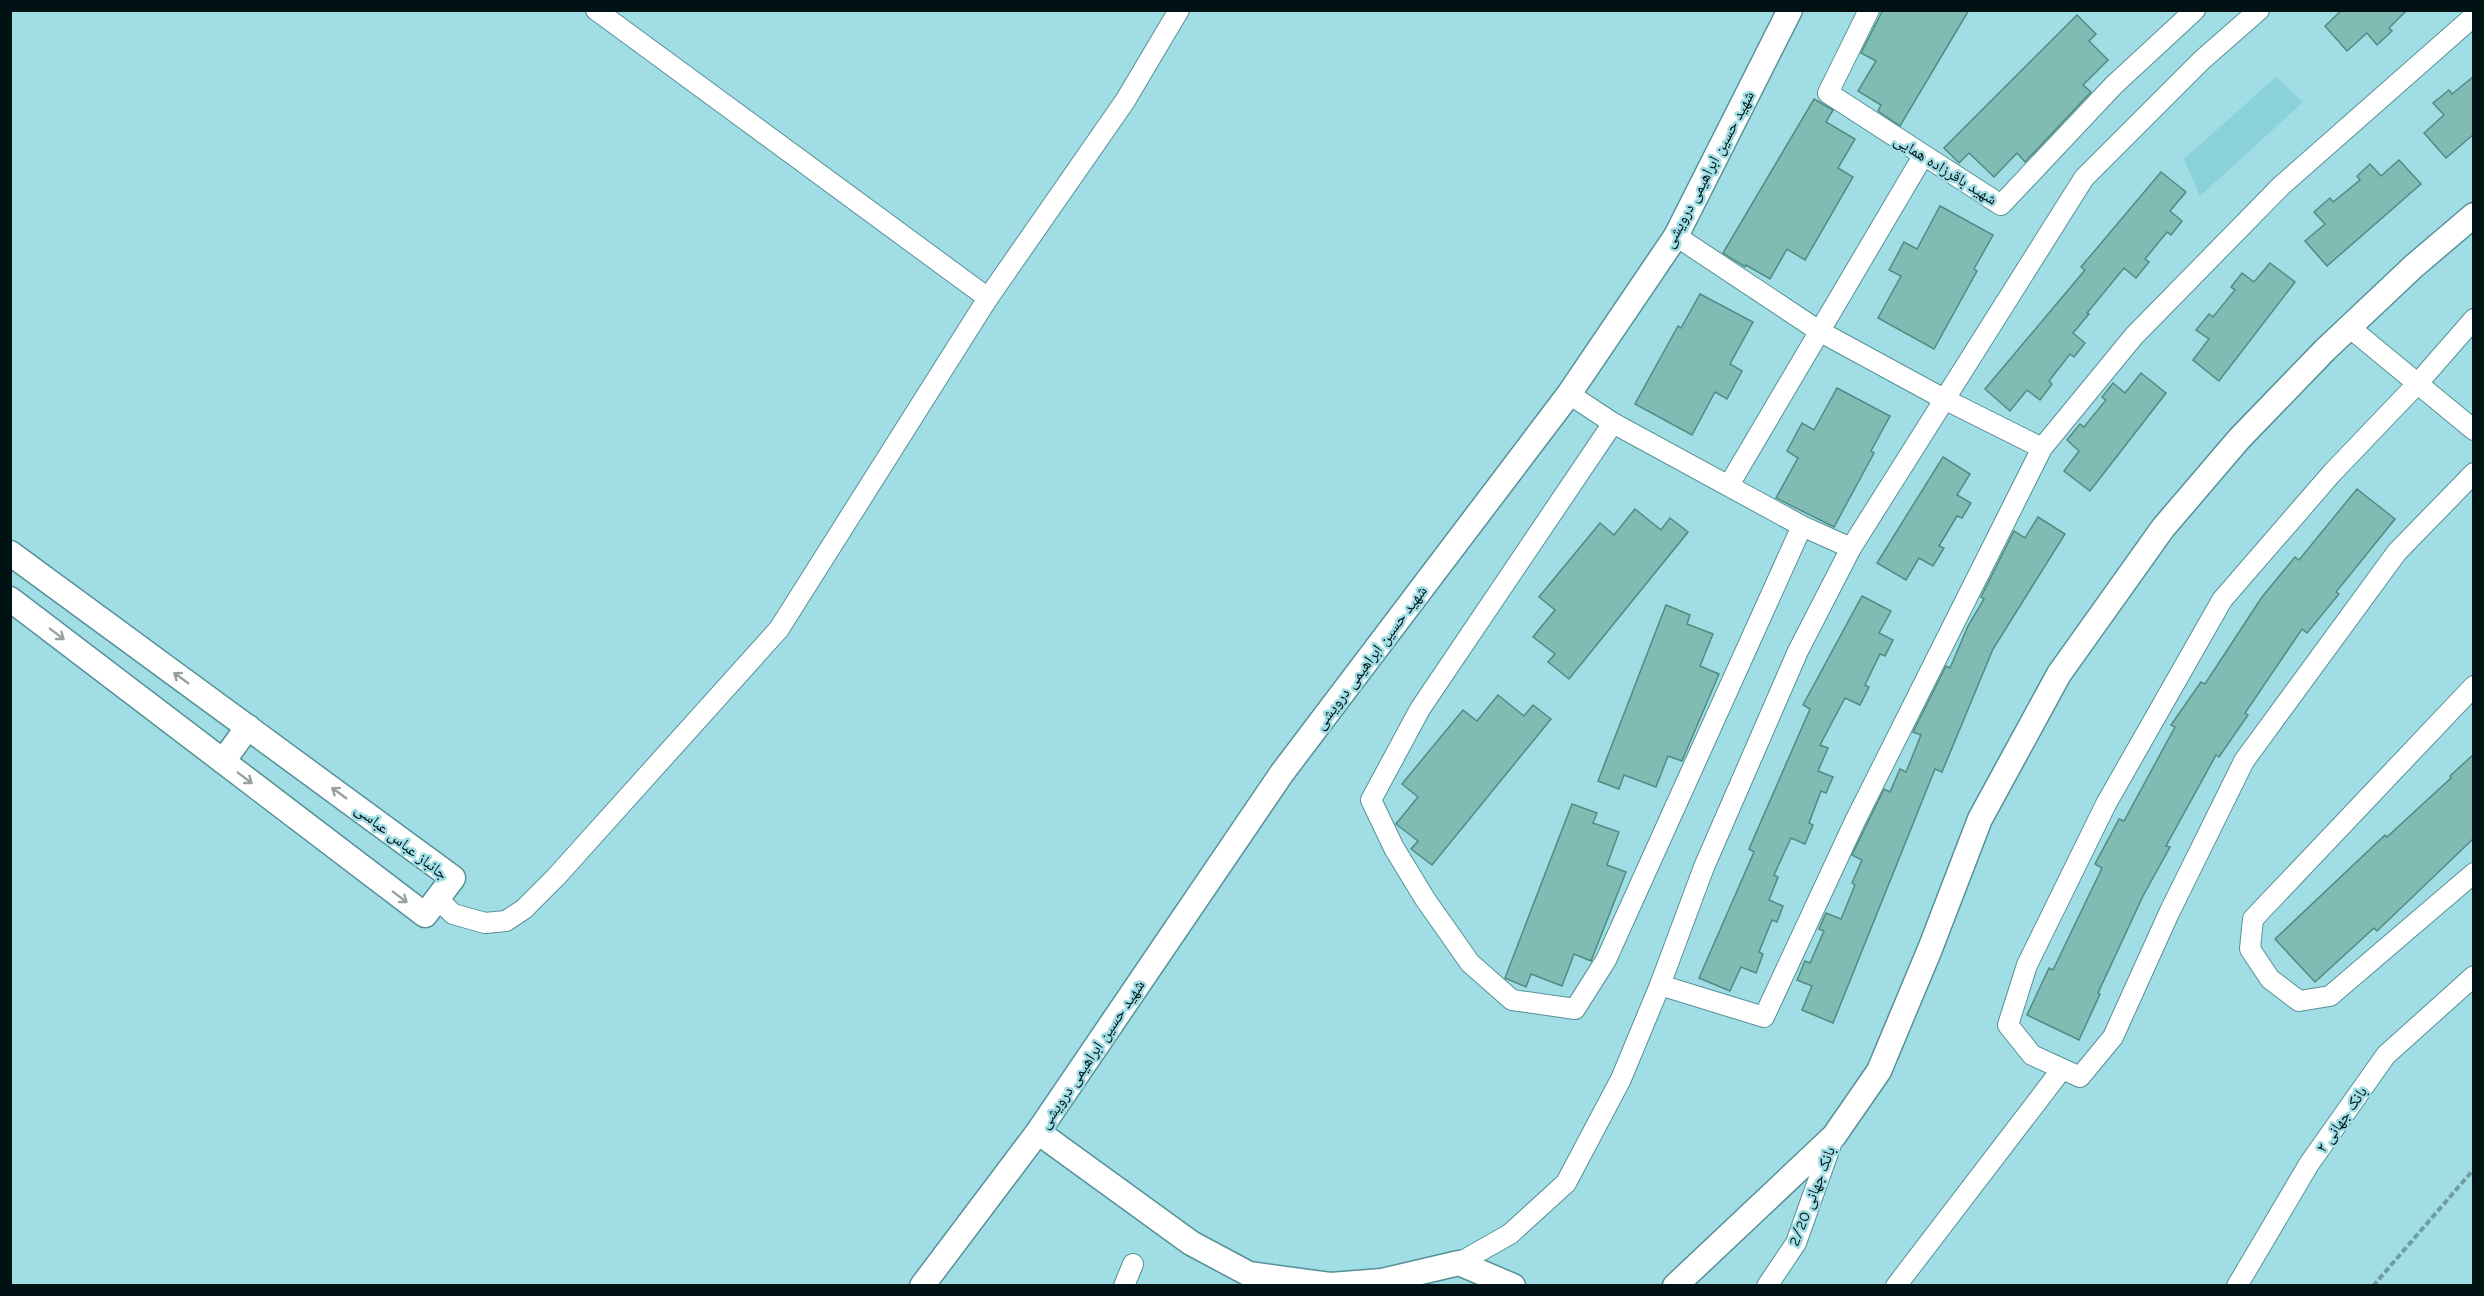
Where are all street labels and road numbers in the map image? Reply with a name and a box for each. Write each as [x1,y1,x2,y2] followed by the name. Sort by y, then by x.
[1659,87,1759,252] street label: شهید حسین ابراهیمی درویشی
[1890,130,2001,210] street label: شهید باقرزاده همایی
[1310,582,1432,734] street label: شهید حسین ابراهیمی درویشی
[351,799,452,884] street label: جانباز عباس عباسی
[1034,976,1149,1133] street label: شهید حسین ابراهیمی درویشی
[2312,1083,2372,1157] street label: بانک جهانی ۲
[1784,1144,1840,1249] street label: بانک جهانی 2/20

